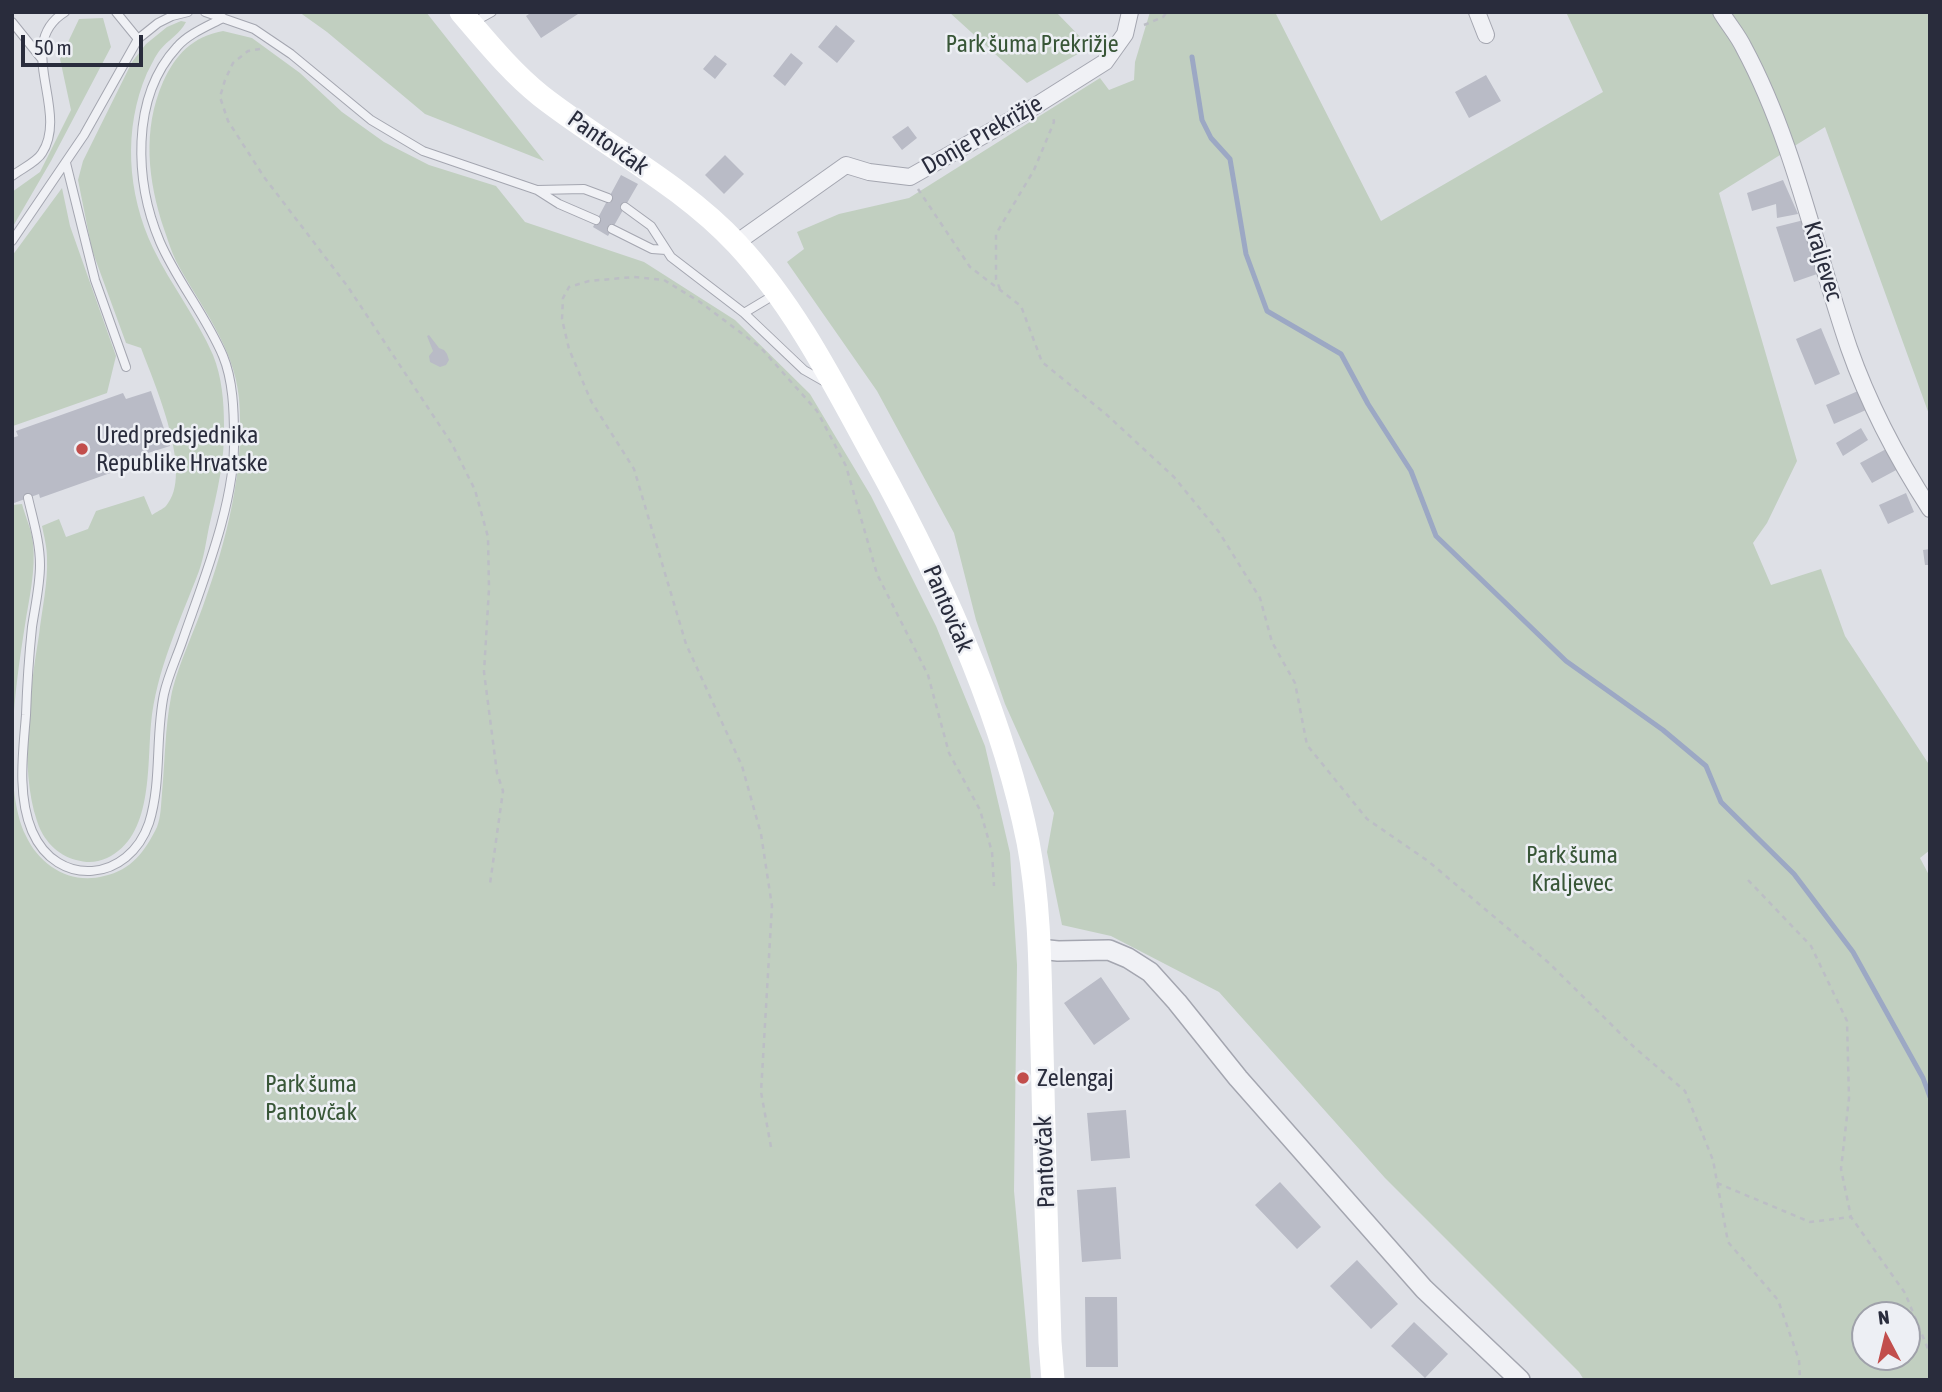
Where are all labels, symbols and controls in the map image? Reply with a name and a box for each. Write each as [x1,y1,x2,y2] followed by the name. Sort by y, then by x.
[24,21,147,65] scale bar
[945,30,1119,58] park label: Park šuma Prekrižje
[34,35,72,59] text: 50 m
[917,89,1047,181] street label: Donje Prekrižje
[562,105,654,181] street label: Pantovčak
[1797,218,1849,304] street label: Kraljevec
[96,421,268,477] place label: Ured predsjednika Republike Hrvatske
[74,441,90,457] marker: Ured predsjednika Republike Hrvatske
[917,561,979,657] street label: Pantovčak
[1526,841,1618,897] park label: Park šuma Kraljevec
[1037,1064,1114,1092] place label: Zelengaj
[265,1070,357,1126] park label: Park šuma Pantovčak
[1015,1070,1031,1086] marker: Zelengaj
[1029,1116,1061,1208] street label: Pantovčak
[1851,1301,1921,1371] north arrow
[1877,1306,1891,1329] text: N

